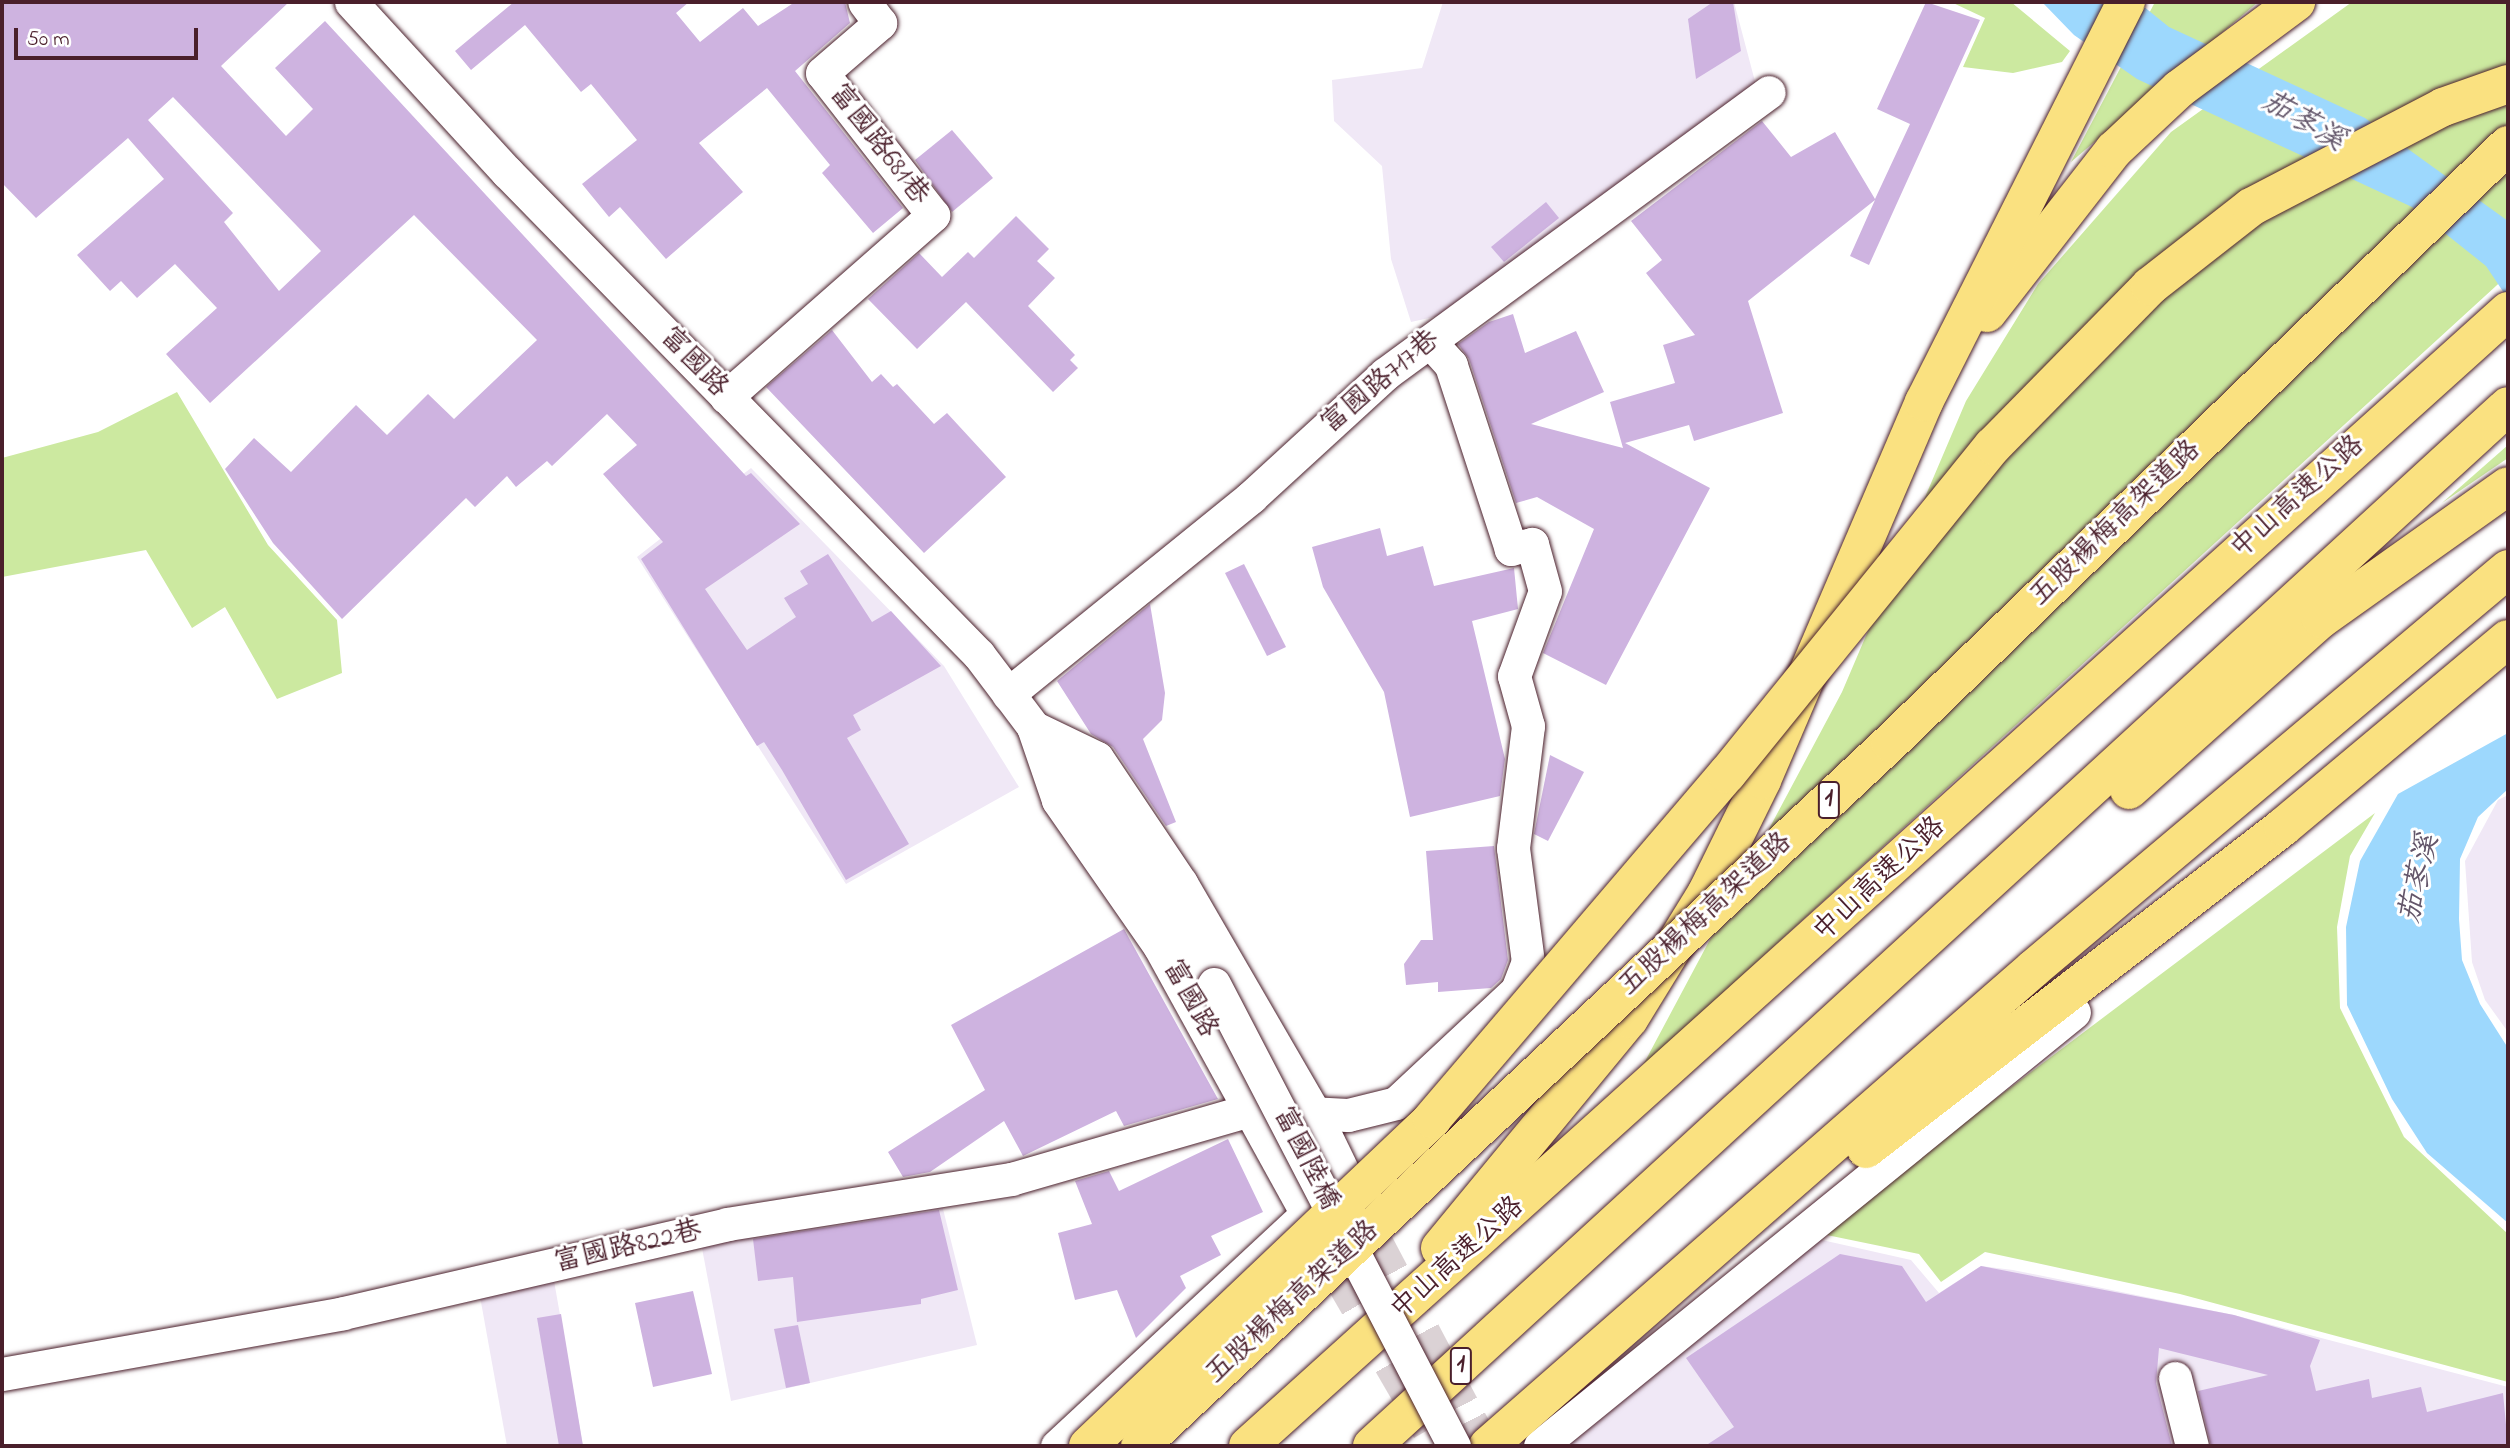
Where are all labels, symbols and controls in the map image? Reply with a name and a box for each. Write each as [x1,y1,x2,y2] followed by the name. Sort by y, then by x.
[18,14,201,58] scale bar
[27,25,70,55] text: 50 m
[821,78,935,212] street label: 富國路681巷
[2255,84,2351,160] water label: 茄苳溪
[652,321,734,405] street label: 富國路
[1315,324,1447,442] street label: 富國路717巷
[2224,429,2372,567] street label: 中山高速公路
[2024,434,2208,614] street label: 五股楊梅高架道路
[1817,778,1841,822] road number: 1
[1807,810,1953,950] street label: 中山高速公路
[1613,826,1799,1004] street label: 五股楊梅高架道路
[2392,831,2448,927] water label: 茄苳溪
[1154,954,1224,1044] street label: 富國路
[1265,1101,1345,1217] street label: 富國陸橋
[1384,1190,1532,1328] street label: 中山高速公路
[1200,1214,1386,1392] street label: 五股楊梅高架道路
[551,1215,705,1281] street label: 富國路822巷
[1449,1344,1473,1388] road number: 1

